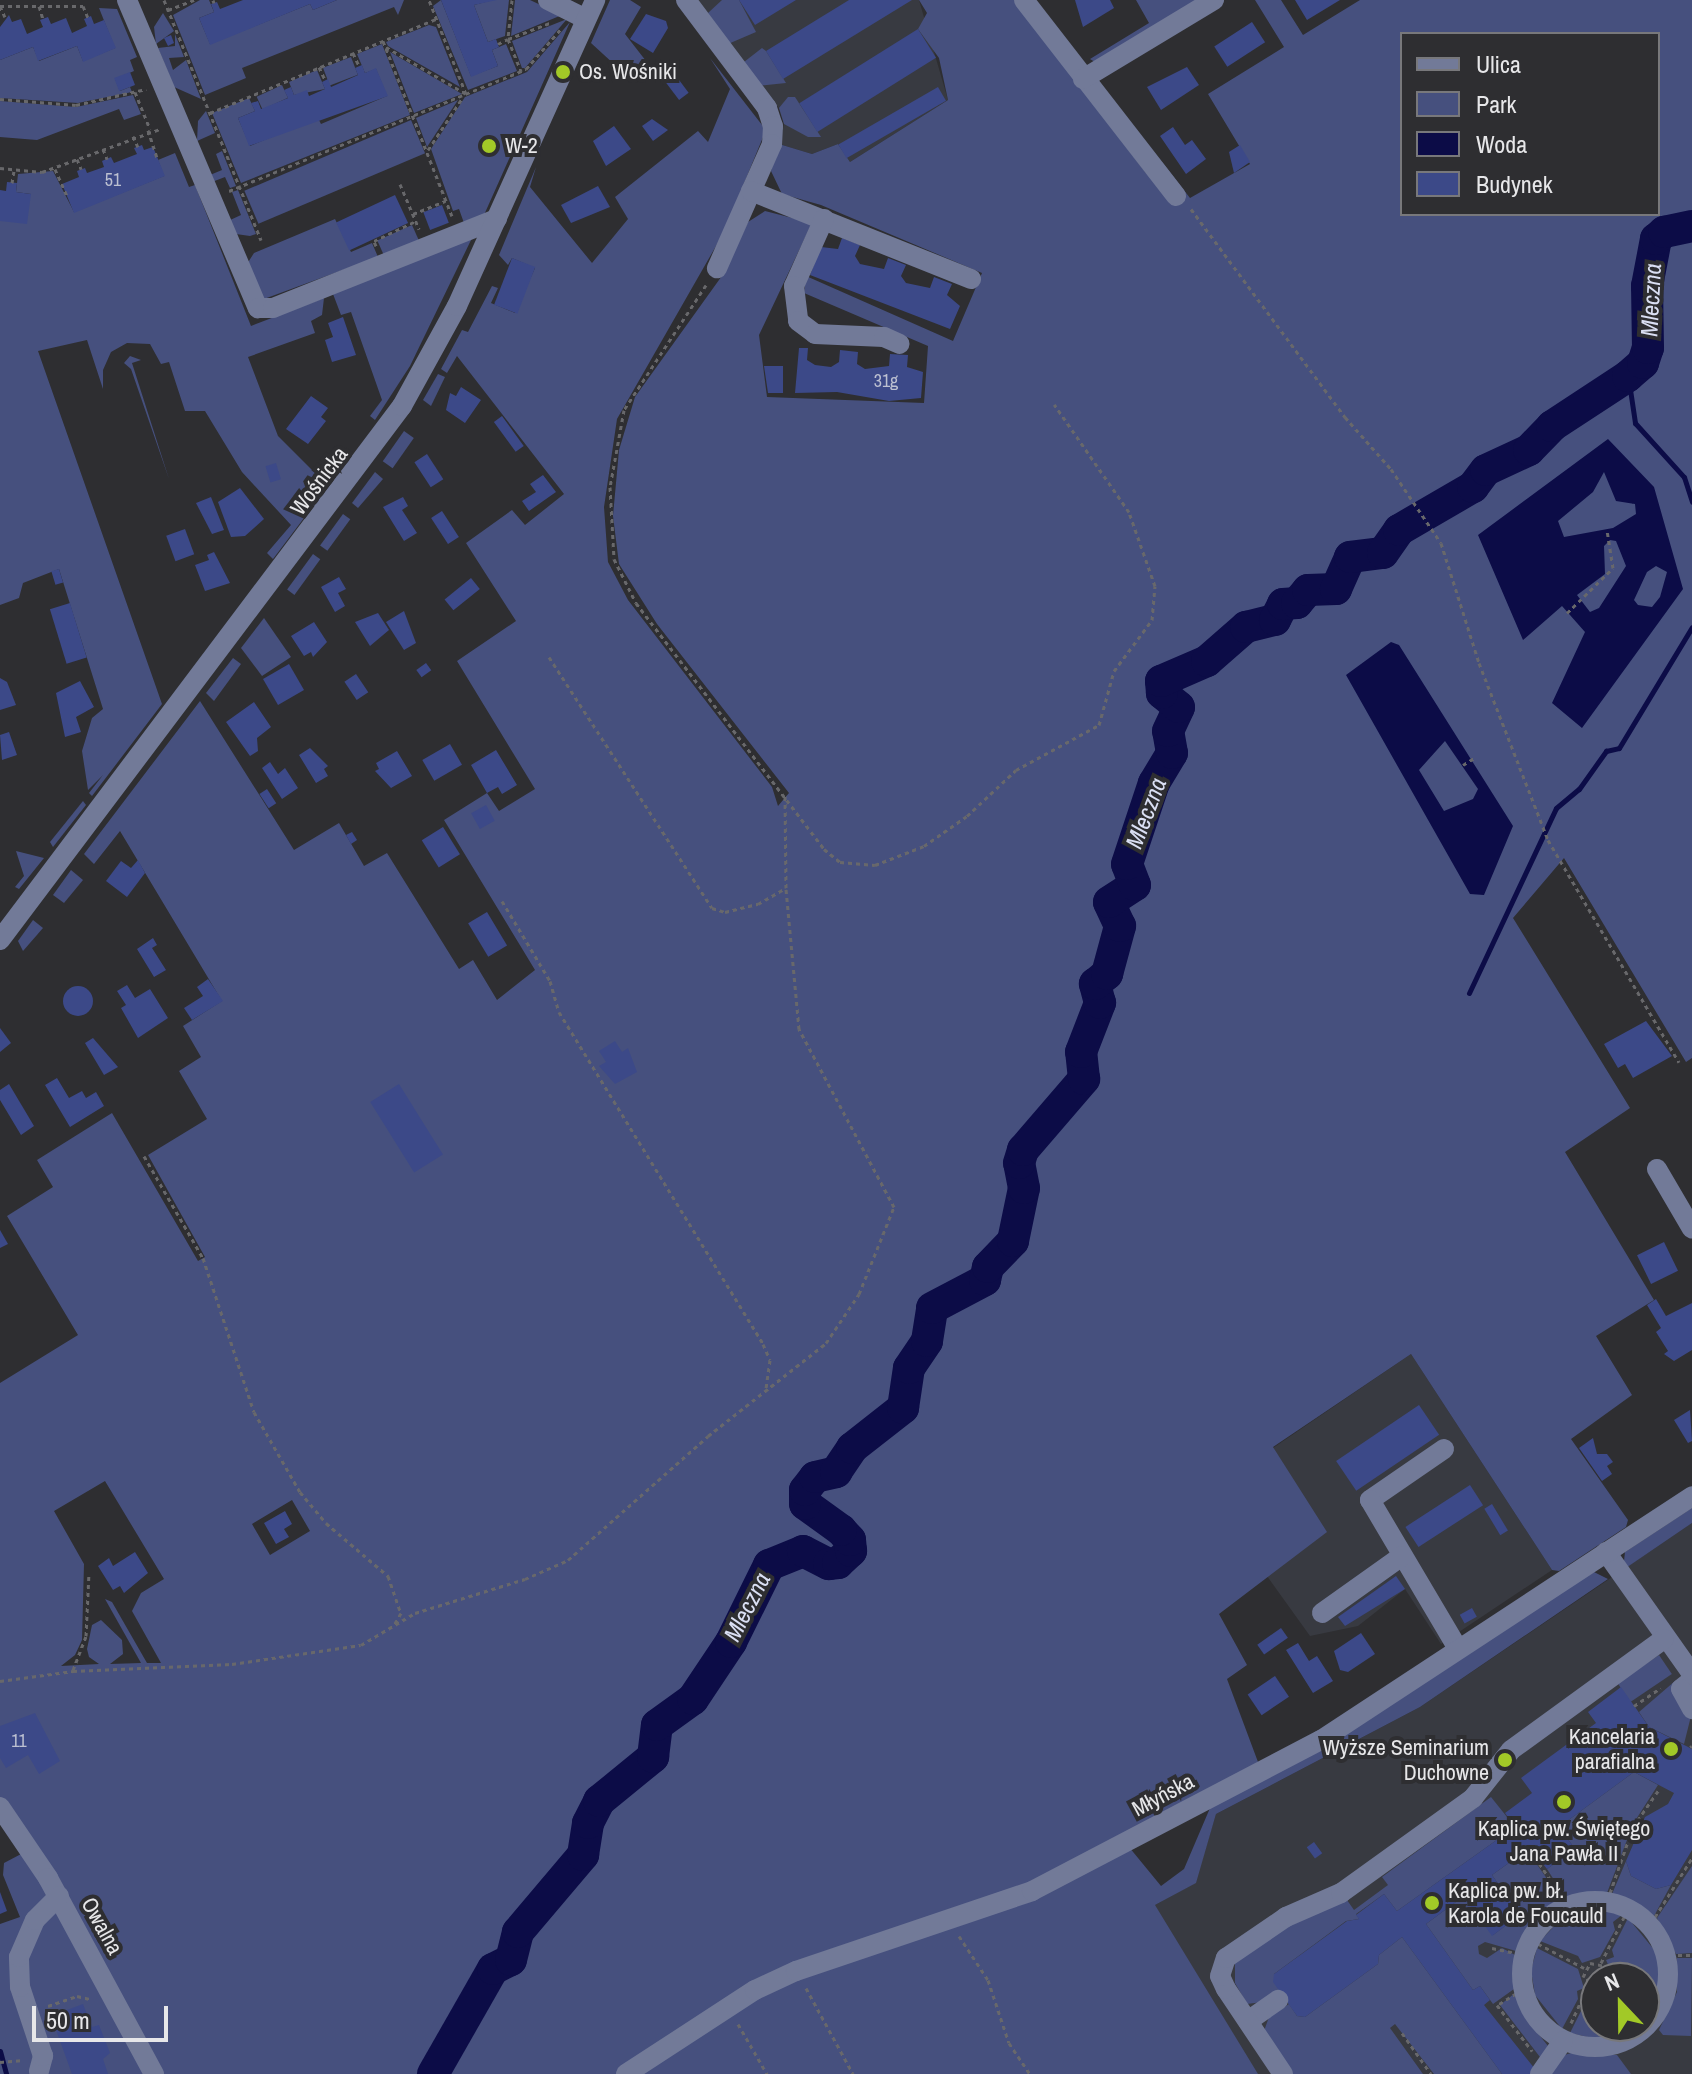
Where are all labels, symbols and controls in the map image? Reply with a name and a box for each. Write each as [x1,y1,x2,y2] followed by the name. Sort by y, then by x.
[1400,32,1660,216] legend
[1476,48,1521,80] text: Ulica
[579,59,677,85] place label: Os. Wośniki
[554,63,572,81] marker: Os. Wośniki
[1476,88,1516,120] text: Park
[1476,128,1527,160] text: Woda
[505,133,538,159] place label: W-2
[480,137,498,155] marker: W-2
[1476,168,1553,200] text: Budynek
[105,169,121,191] house number: 51
[1635,263,1667,337] water label: Mleczna
[874,370,898,392] house number: 31g
[285,442,353,520] street label: Wośnicka
[1119,774,1173,852] water label: Mleczna
[718,1568,776,1646] water label: Mleczna
[1569,1723,1655,1774] place label: Kancelaria parafialna
[11,1730,27,1752] house number: 11
[1323,1734,1489,1786] place label: Wyższe Seminarium Duchowne
[1662,1740,1680,1758] marker: Kancelaria parafialna
[1496,1751,1514,1769] marker: Wyższe Seminarium Duchowne
[1128,1768,1198,1822] street label: Młyńska
[1555,1793,1573,1811] marker: Kaplica pw. Świętego Jana Pawła II
[1478,1815,1650,1866] place label: Kaplica pw. Świętego Jana Pawła II
[1448,1877,1604,1928] place label: Kaplica pw. bł. Karola de Foucauld
[76,1893,128,1959] street label: Owalna
[1423,1894,1441,1912] marker: Kaplica pw. bł. Karola de Foucauld
[1580,1962,1660,2042] north arrow
[1600,1965,1623,1998] text: N
[36,1990,172,2040] scale bar
[46,2004,90,2036] text: 50 m

